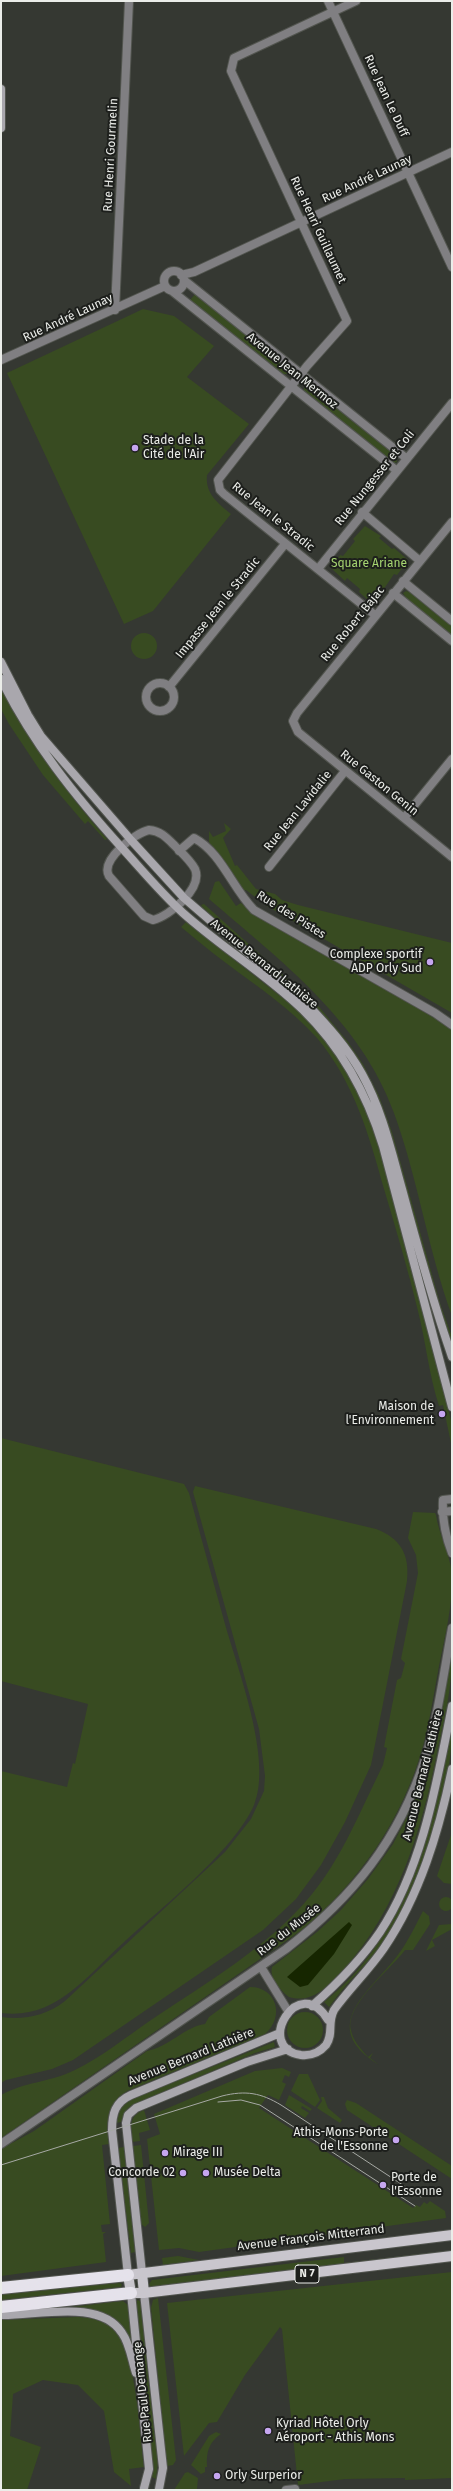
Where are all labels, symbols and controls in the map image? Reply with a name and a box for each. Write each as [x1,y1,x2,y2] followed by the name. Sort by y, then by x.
[361,53,411,139] street label: Rue Jean Le Duff
[101,98,121,212] street label: Rue Henri Gourmelin
[320,152,414,206] street label: Rue André Launay
[287,174,349,286] street label: Rue Henri Guillaumet
[21,291,115,345] street label: Rue André Launay
[244,330,340,412] street label: Avenue Jean Mermoz
[332,427,418,529] street label: Rue Nungesser et Coli
[143,434,204,462] place label: Stade de la Cité de l'Air
[130,443,140,453] marker: Stade de la Cité de l'Air
[229,479,317,555] street label: Rue Jean le Stradic
[173,555,263,661] street label: Impasse Jean le Stradic
[331,557,407,571] park label: Square Ariane
[318,583,388,665] street label: Rue Robert Bajac
[337,747,421,819] street label: Rue Gaston Genin
[261,768,335,854] street label: Rue Jean Lavidalie
[254,888,328,942] street label: Rue des Pistes
[207,916,321,1012] street label: Avenue Bernard Lathière
[330,948,422,976] place label: Complexe sportif ADP Orly Sud
[425,957,435,967] marker: Complexe sportif ADP Orly Sud
[345,1400,434,1428] place label: Maison de l'Environnement
[437,1409,447,1419] marker: Maison de l'Environnement
[400,1708,446,1842] street label: Avenue Bernard Lathière
[255,1901,323,1959] street label: Rue du Musée
[126,2025,256,2089] street label: Avenue Bernard Lathière
[293,2126,388,2154] place label: Athis-Mons-Porte de l'Essonne
[391,2135,401,2145] marker: Athis-Mons-Porte de l'Essonne
[173,2146,223,2160] place label: Mirage III
[160,2148,170,2158] marker: Mirage III
[108,2166,175,2180] place label: Concorde 02
[214,2166,281,2180] place label: Musée Delta
[178,2168,188,2178] marker: Concorde 02
[201,2168,211,2178] marker: Musée Delta
[391,2171,442,2199] place label: Porte de l'Essonne
[378,2180,388,2190] marker: Porte de l'Essonne
[237,2222,385,2254] street label: Avenue François Mitterrand
[295,2265,319,2283] road number: N 7
[131,2341,155,2443] street label: Rue Paul Demange
[276,2417,394,2445] place label: Kyriad Hôtel Orly Aéroport - Athis Mons
[263,2426,273,2436] marker: Kyriad Hôtel Orly Aéroport - Athis Mons
[225,2469,302,2483] place label: Orly Surperior
[212,2471,222,2481] marker: Orly Surperior

